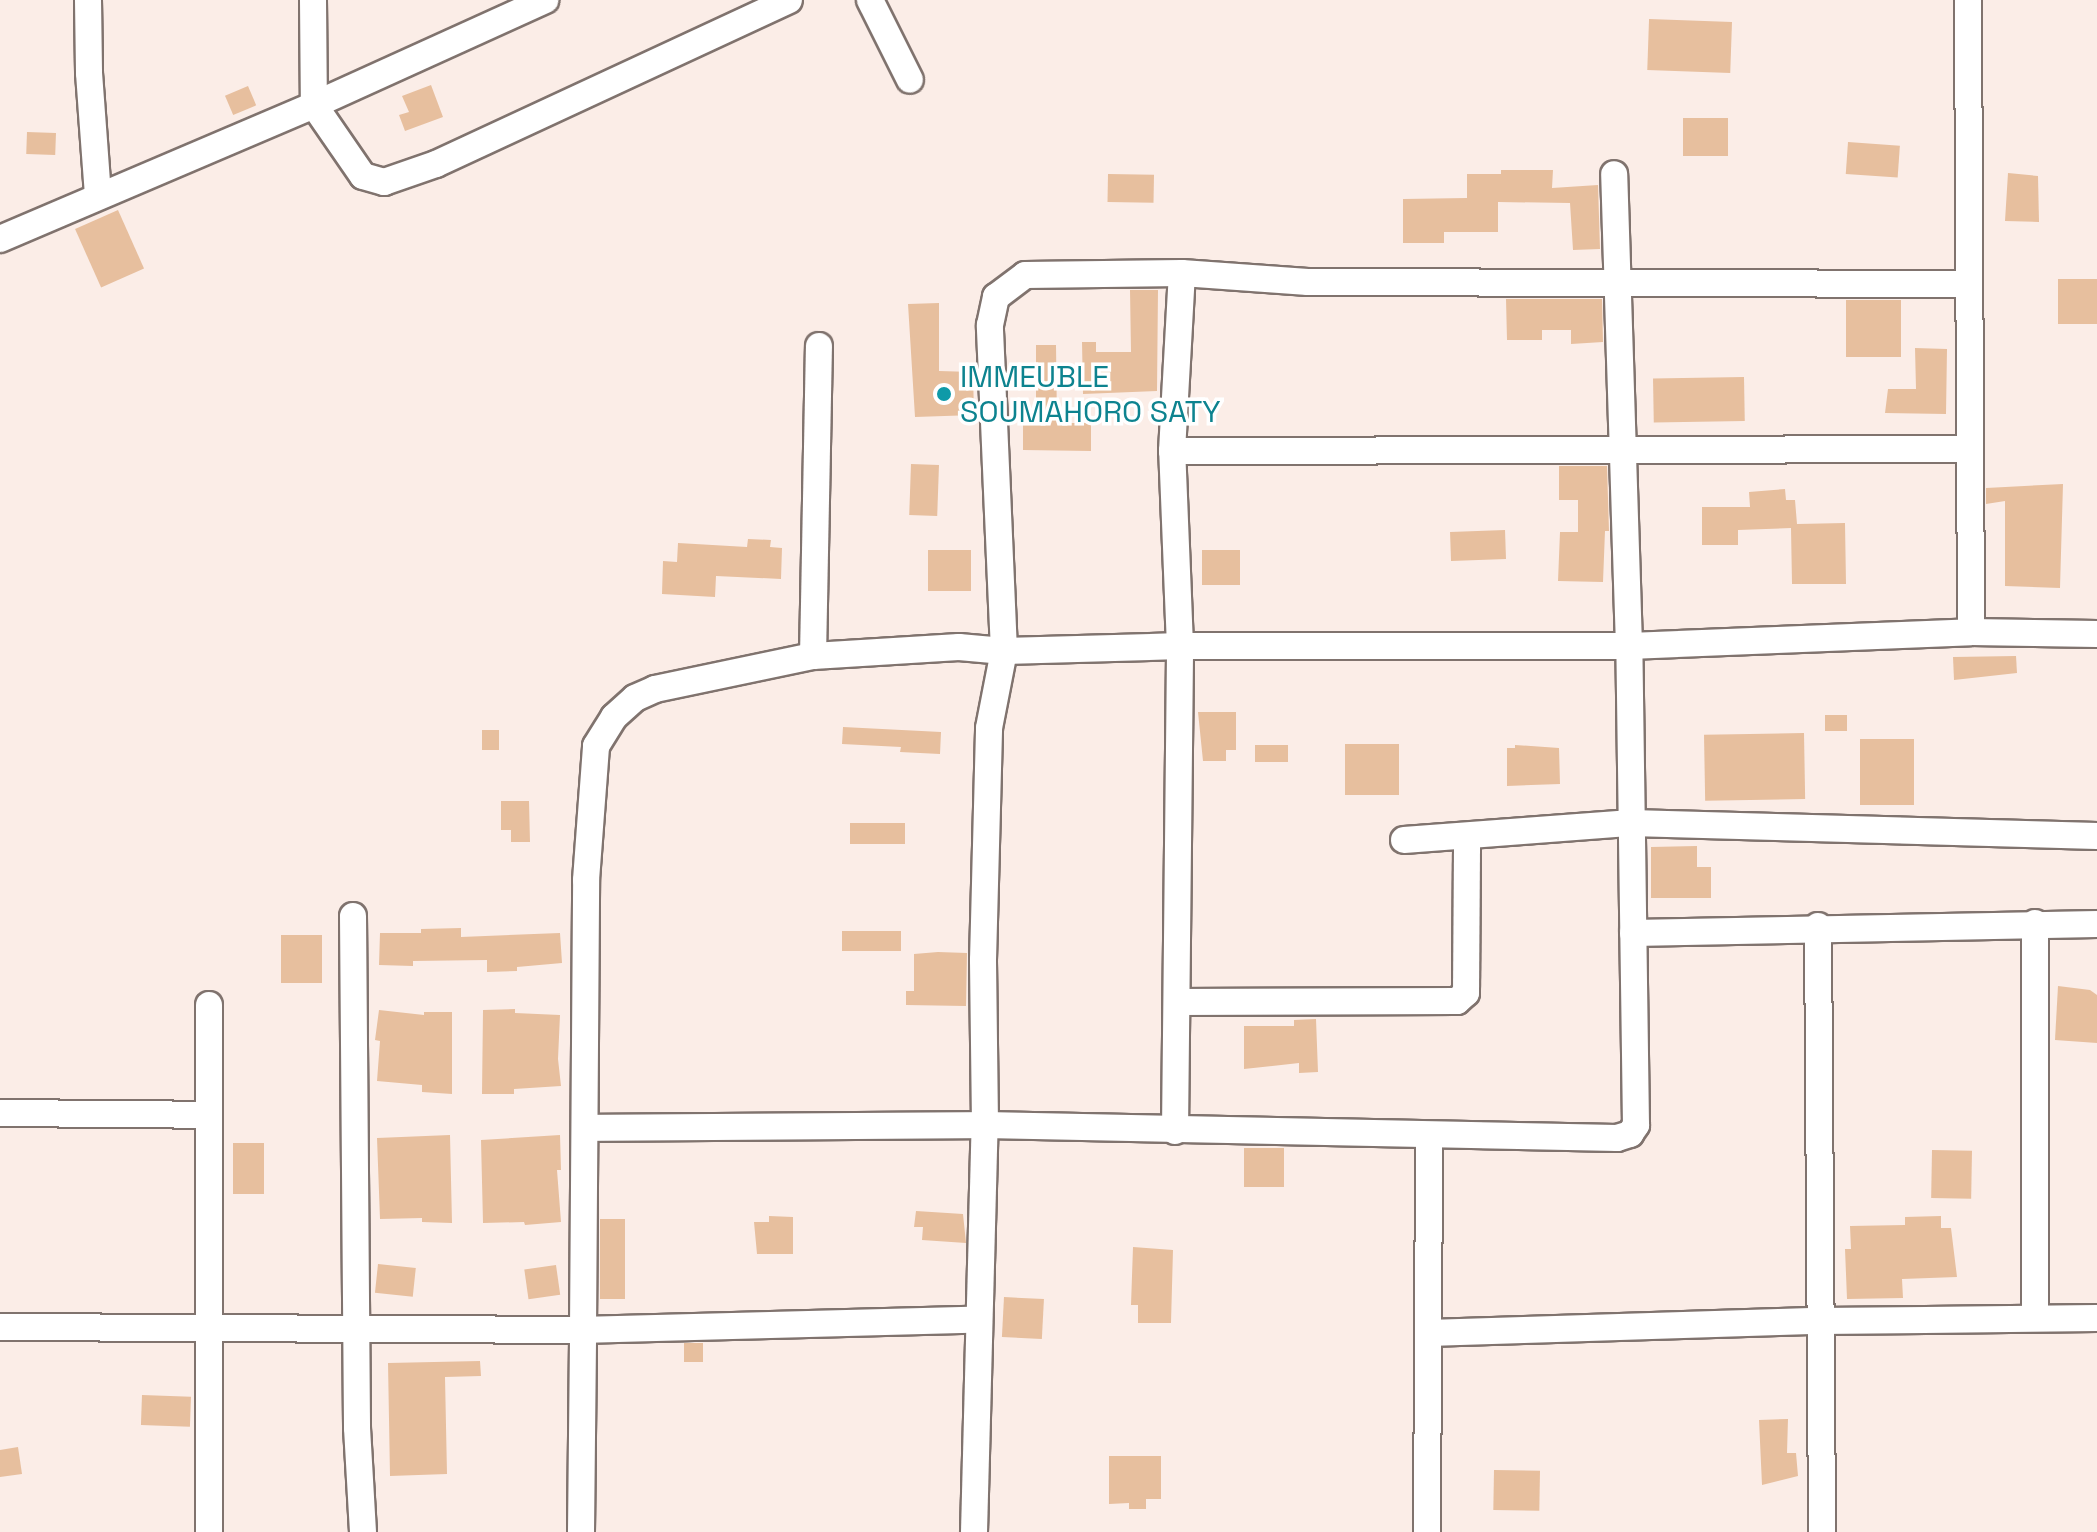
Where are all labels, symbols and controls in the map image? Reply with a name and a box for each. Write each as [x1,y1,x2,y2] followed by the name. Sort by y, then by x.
[960,359,1221,430] place label: IMMEUBLE SOUMAHORO SATY
[935,385,953,403] marker: IMMEUBLE SOUMAHORO SATY

